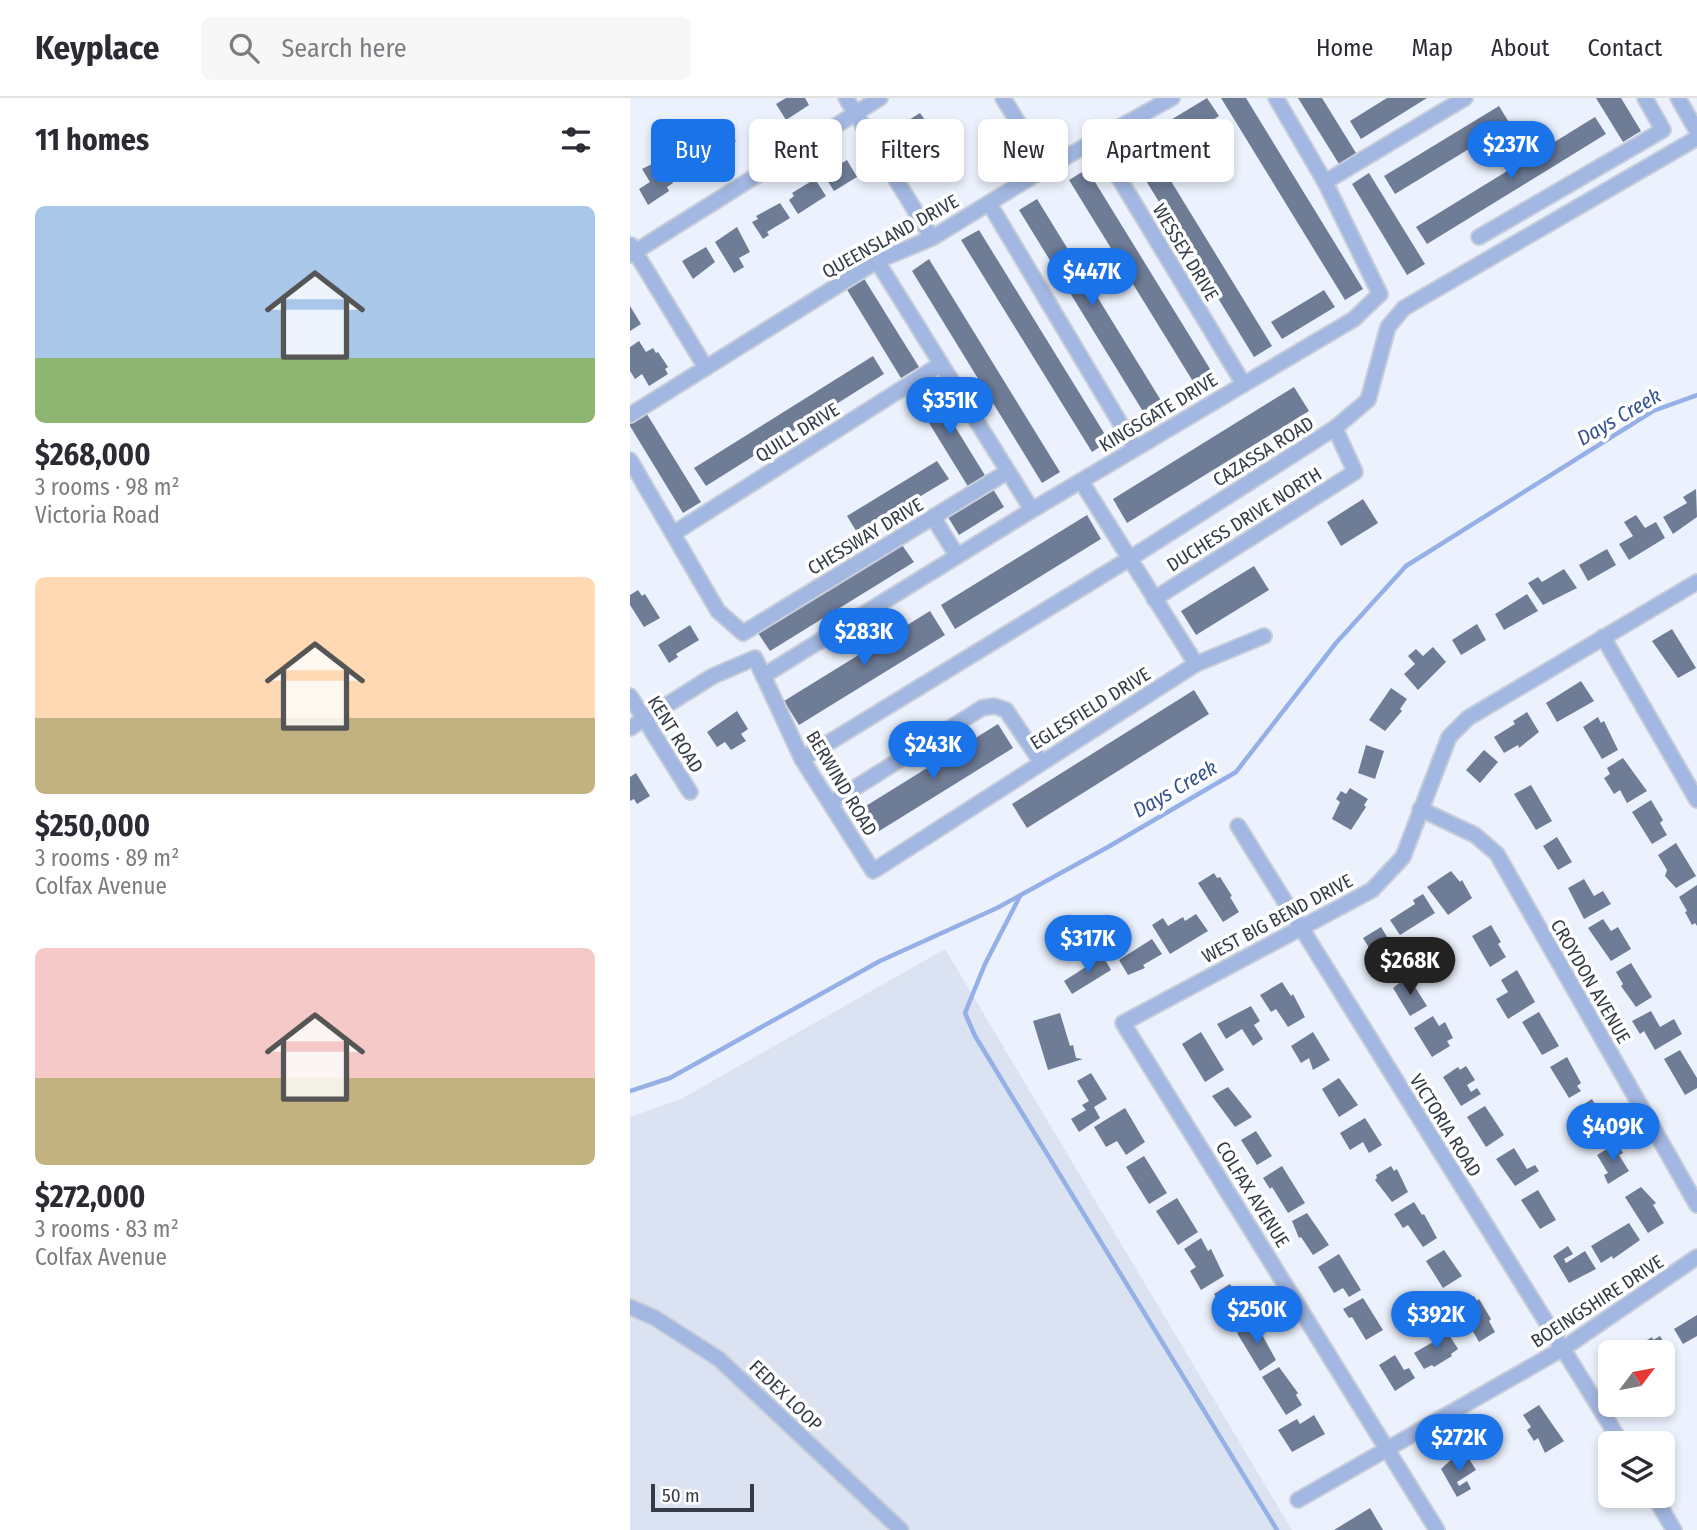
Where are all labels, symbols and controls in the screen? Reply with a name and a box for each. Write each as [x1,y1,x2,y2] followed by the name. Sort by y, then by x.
[201,17,691,80] search box
[35,28,159,68] text: Keyplace
[225,29,263,67] icon: search
[281,33,407,64] text: Search here
[1316,34,1373,62] text: Home
[1411,34,1453,62] text: Map
[1491,34,1549,62] text: About
[1587,34,1662,62] text: Contact
[651,119,735,182] chip: Buy
[749,119,842,182] chip: Rent
[856,119,964,182] chip: Filters
[978,119,1068,182] chip: New
[1082,119,1234,182] chip: Apartment
[557,121,595,159] icon: filters
[35,122,149,158] text: 11 homes
[1462,122,1560,181] pin: $237K
[1483,130,1539,158] text: $237K
[818,189,962,283] street label: QUEENSLAND DRIVE
[1148,200,1224,305] street label: WESSEX DRIVE
[1043,248,1141,308] pin: $447K
[252,252,378,378] icon: home
[1063,257,1121,285] text: $447K
[1095,368,1222,457] street label: KINGSGATE DRIVE
[901,378,999,437] pin: $351K
[1572,382,1666,452] water label: Days Creek
[922,386,978,414] text: $351K
[751,398,843,467] street label: QUILL DRIVE
[1209,411,1318,492] street label: CAZASSA ROAD
[35,437,151,473] text: $268,000
[1163,462,1326,576] street label: DUCHESS DRIVE NORTH
[35,473,180,501] text: 3 rooms · 98 m²
[803,493,927,580] street label: CHESSWAY DRIVE
[35,501,160,529] text: Victoria Road
[815,608,913,668] pin: $283K
[835,617,893,645] text: $283K
[252,623,378,749] icon: home
[1026,662,1155,755] street label: EGLESFIELD DRIVE
[643,691,708,777] street label: KENT ROAD
[884,722,982,781] pin: $243K
[801,726,882,840] street label: BERWIND ROAD
[904,730,962,758] text: $243K
[1128,754,1222,824] water label: Days Creek
[35,808,150,844] text: $250,000
[35,844,179,872] text: 3 rooms · 89 m²
[1198,869,1357,968] street label: WEST BIG BEND DRIVE
[35,872,167,900] text: Colfax Avenue
[1546,915,1635,1047] street label: CROYDON AVENUE
[1039,916,1137,975] pin: $317K
[1061,924,1115,952] text: $317K
[1361,937,1459,997] pin: $268K
[1380,946,1440,974] text: $268K
[252,994,378,1120] icon: home
[1405,1070,1486,1181] street label: VICTORIA ROAD
[1564,1104,1662,1163] pin: $409K
[1583,1112,1643,1140] text: $409K
[1211,1137,1294,1252] street label: COLFAX AVENUE
[35,1179,146,1215] text: $272,000
[35,1215,179,1243] text: 3 rooms · 83 m²
[35,1243,167,1271] text: Colfax Avenue
[1527,1250,1668,1353] street label: BOEINGSHIRE DRIVE
[1208,1286,1306,1346] pin: $250K
[1387,1292,1485,1351] pin: $392K
[1227,1295,1287,1323] text: $250K
[1407,1300,1465,1328] text: $392K
[1598,1340,1675,1418] north arrow
[1598,1340,1675,1508] map controls
[744,1355,827,1436] street label: FEDEX LOOP
[1410,1414,1508,1474] pin: $272K
[1431,1423,1487,1451] text: $272K
[1598,1431,1675,1508] button: layers
[651,1481,754,1513] scale bar
[662,1484,700,1507] text: 50 m

